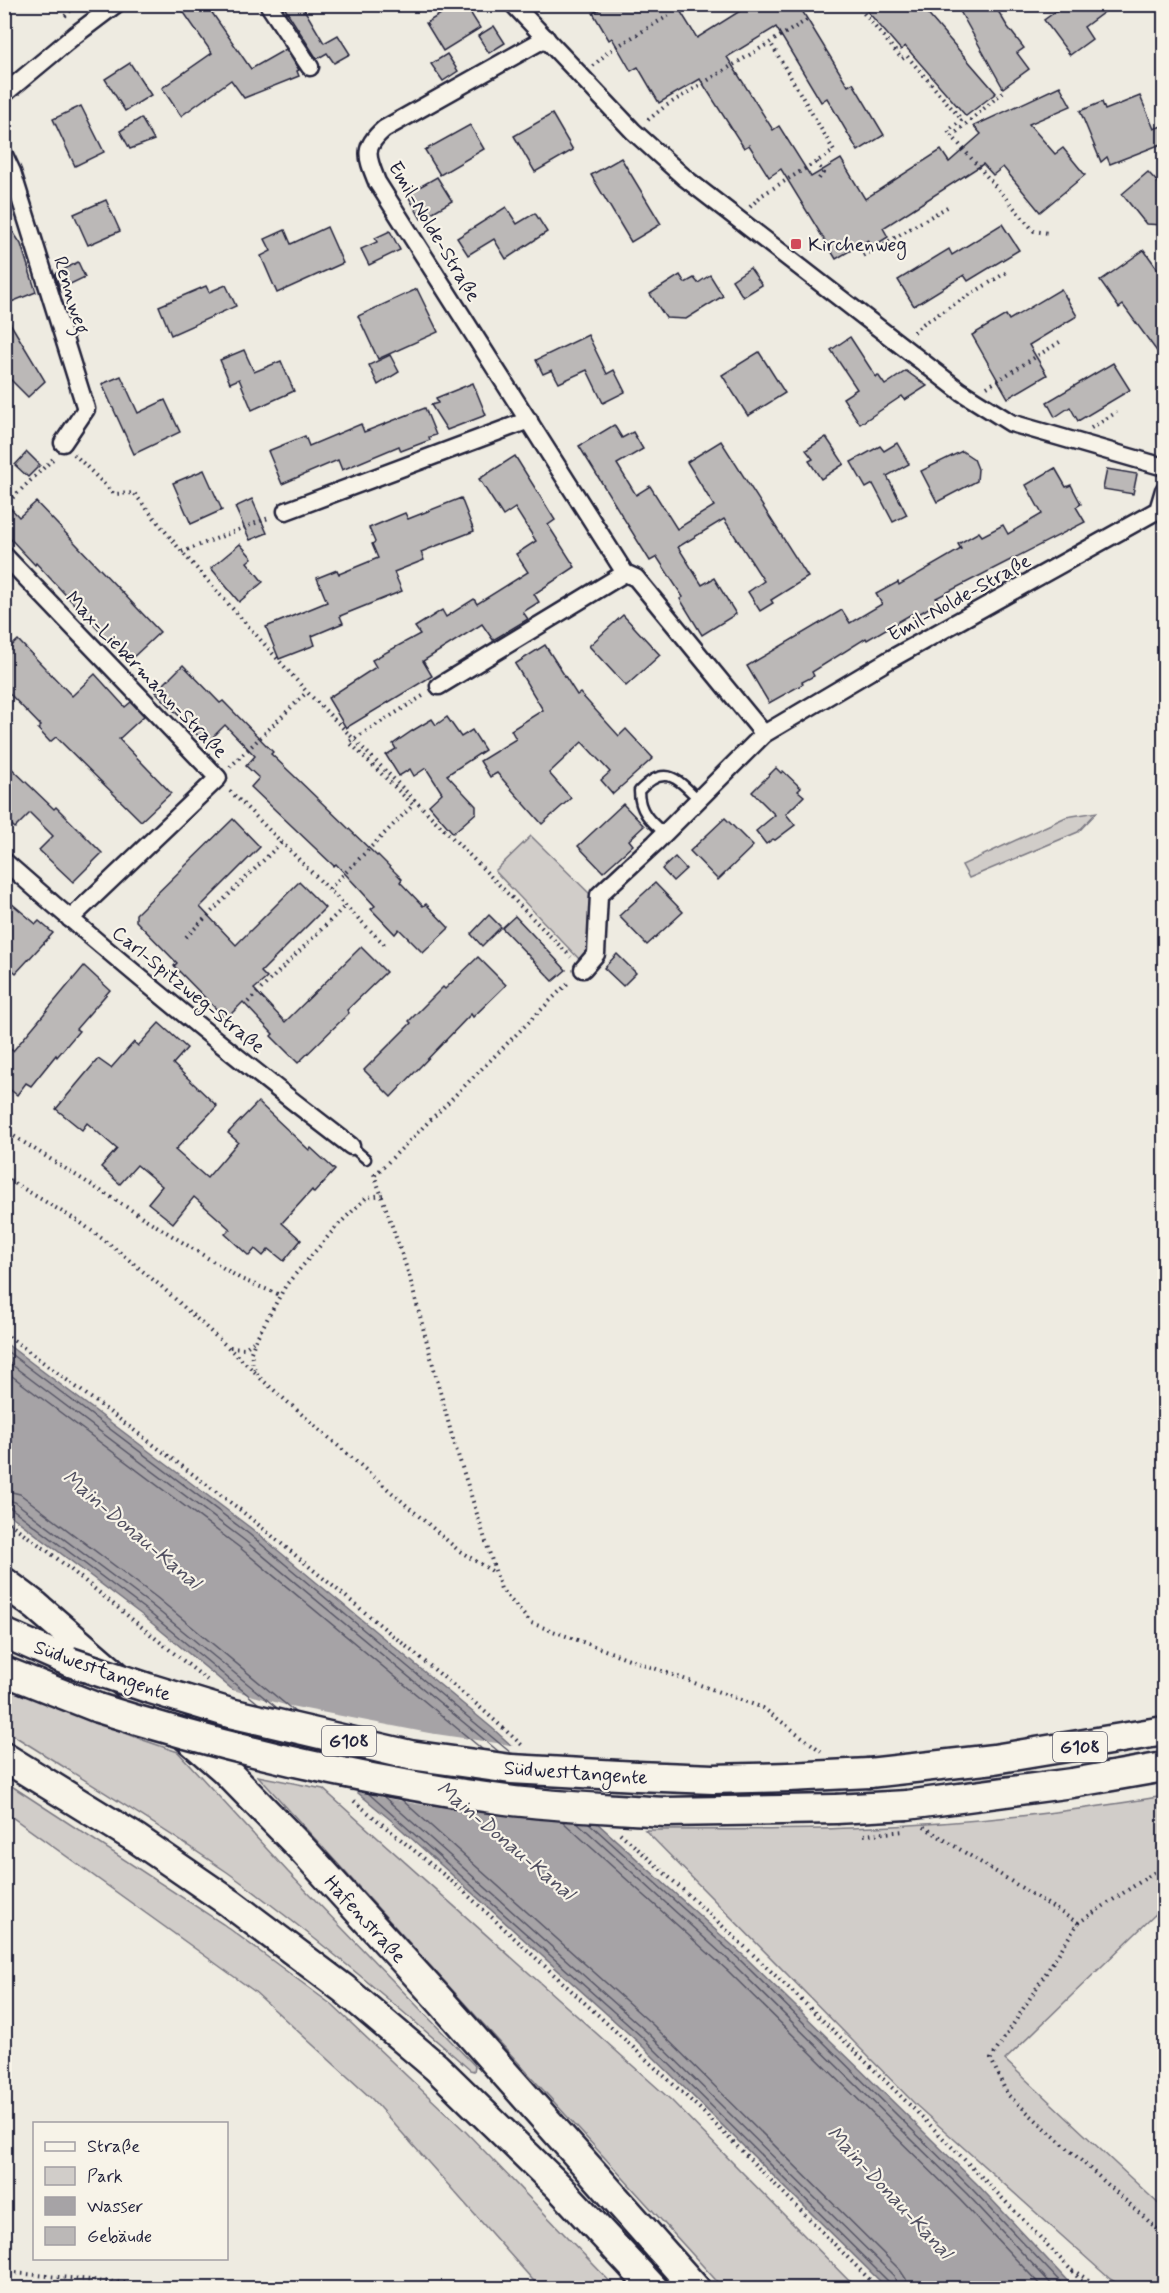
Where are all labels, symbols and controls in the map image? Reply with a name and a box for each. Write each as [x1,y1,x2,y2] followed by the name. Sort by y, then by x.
[381,156,486,307] street label: Emil-Nolde-Straße
[808,232,907,260] place label: Kirchenweg
[789,237,803,251] marker: Kirchenweg
[44,253,95,338] street label: Rennweg
[883,548,1036,649] street label: Emil-Nolde-Straße
[59,585,233,765] street label: Max-Liebermann-Straße
[105,920,270,1061] street label: Carl-Spitzweg-Straße
[56,1464,209,1598] water label: Main-Donau-Kanal
[30,1634,175,1710] street label: Südwesttangente
[322,1726,376,1756] road number: G108
[1053,1732,1107,1762] road number: G108
[503,1755,649,1793] street label: Südwesttangente
[430,1775,583,1909] water label: Main-Donau-Kanal
[317,1870,412,1970] street label: Hafenstraße
[820,2120,960,2267] water label: Main-Donau-Kanal
[33,2122,228,2260] legend
[87,2135,140,2159] text: Straße
[87,2165,123,2189] text: Park
[87,2195,144,2219] text: Wasser
[87,2225,152,2249] text: Gebäude

